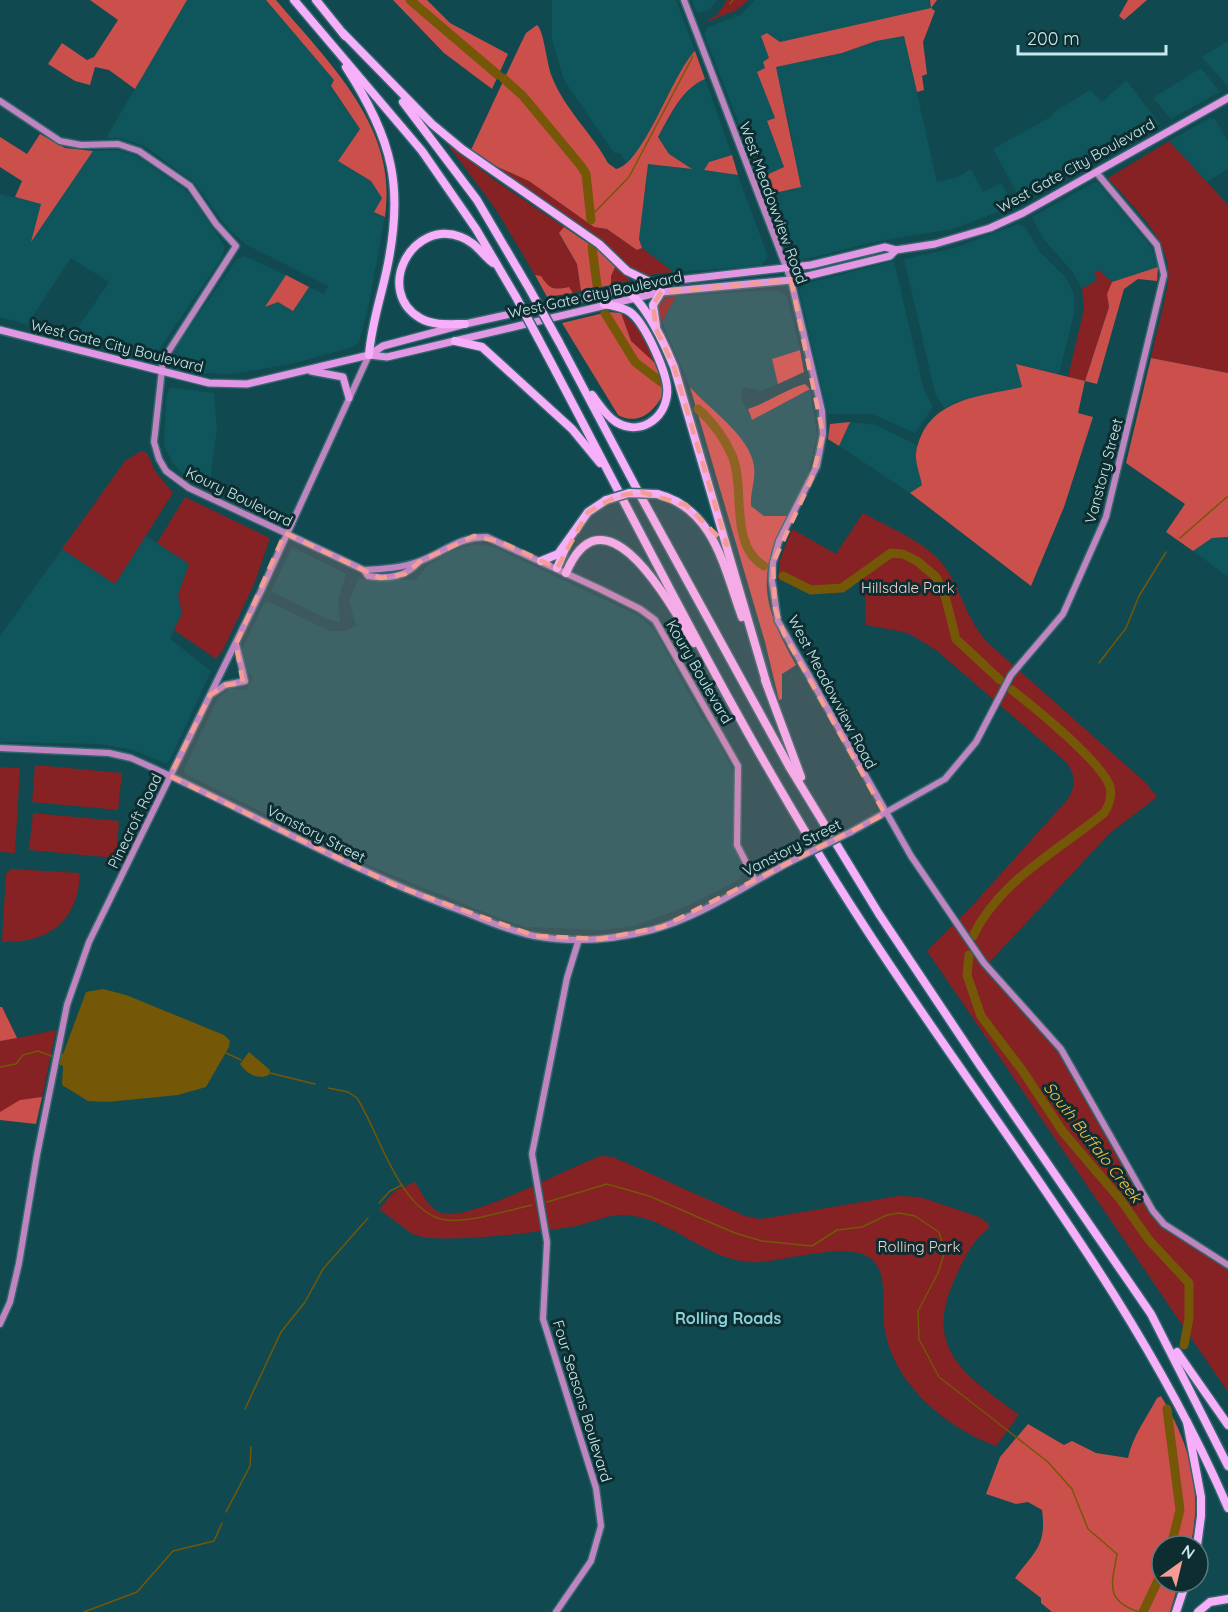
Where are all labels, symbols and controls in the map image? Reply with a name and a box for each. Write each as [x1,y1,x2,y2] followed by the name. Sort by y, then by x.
[1018,18,1166,56] scale bar
[1027,27,1080,50] text: 200 m
[994,114,1158,217] street label: West Gate City Boulevard
[735,119,812,287] street label: West Meadowview Road
[506,267,684,322] street label: West Gate City Boulevard
[29,315,206,376] street label: West Gate City Boulevard
[1080,416,1127,526] street label: Vanstory Street
[183,463,296,531] street label: Koury Boulevard
[861,578,955,597] park label: Hillsdale Park
[784,612,881,772] street label: West Meadowview Road
[662,617,737,727] street label: Koury Boulevard
[103,770,166,871] street label: Pinecroft Road
[264,801,369,867] street label: Vanstory Street
[739,815,844,881] street label: Vanstory Street
[1040,1078,1147,1208] water label: South Buffalo Creek
[877,1237,961,1256] park label: Rolling Park
[675,1308,781,1328] district label: Rolling Roads
[549,1318,616,1484] street label: Four Seasons Boulevard
[1150,1534,1210,1594] north arrow
[1178,1540,1199,1563] text: N

